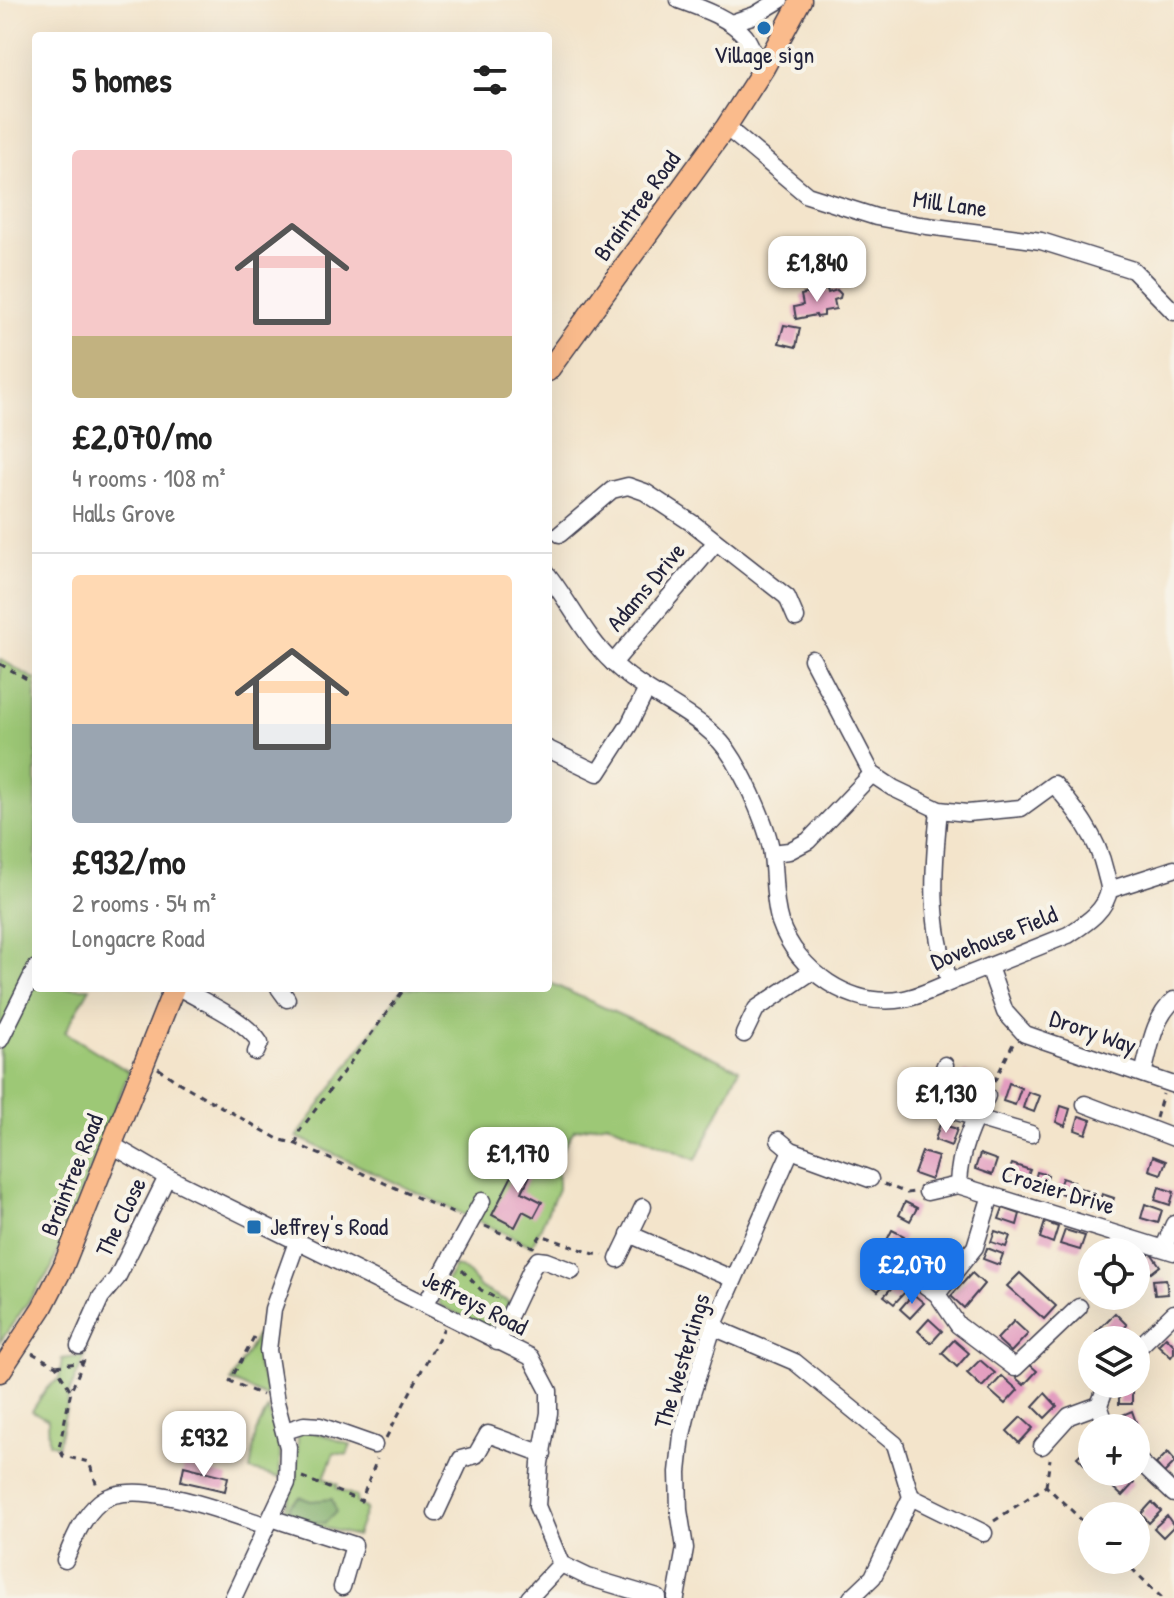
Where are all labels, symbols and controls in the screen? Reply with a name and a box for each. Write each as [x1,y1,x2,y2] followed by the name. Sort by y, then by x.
[755,19,773,37] marker: Village sign
[714,38,814,70] place label: Village sign
[72,57,172,103] text: 5 homes
[468,58,512,102] icon: filters
[585,144,687,267] street label: Braintree Road
[911,182,990,224] street label: Mill Lane
[220,202,364,346] icon: home
[752,236,882,304] pin: £1,840
[786,244,848,279] text: £1,840
[72,414,212,460] text: £2,070/mo
[72,460,226,495] text: 4 rooms · 108 m²
[72,495,175,530] text: Halls Grove
[599,535,692,638] street label: Adams Drive
[220,627,364,771] icon: home
[72,839,186,885] text: £932/mo
[72,885,216,920] text: 2 rooms · 54 m²
[926,897,1062,977] street label: Dovehouse Field
[72,920,205,955] text: Longacre Road
[1046,1001,1141,1061] street label: Drory Way
[881,1067,1011,1135] pin: £1,130
[915,1075,977,1110] text: £1,130
[32,1109,110,1240] street label: Braintree Road
[453,1127,583,1195] pin: £1,170
[487,1135,549,1170] text: £1,170
[998,1157,1119,1222] street label: Crozier Drive
[87,1171,153,1262] street label: The Close
[270,1210,388,1242] place label: Jeffrey's Road
[245,1218,263,1236] marker: Jeffrey's Road
[847,1238,977,1306] pin: £2,070
[1078,1238,1150,1574] map controls
[1078,1238,1150,1310] button: locate
[878,1246,946,1281] text: £2,070
[417,1262,534,1342] street label: Jeffreys Road
[645,1289,717,1432] street label: The Westerlings
[1078,1326,1150,1398] button: layers
[157,1411,251,1479] pin: £932
[1078,1414,1150,1486] button: +
[180,1419,228,1454] text: £932
[1078,1502,1150,1574] button: −

